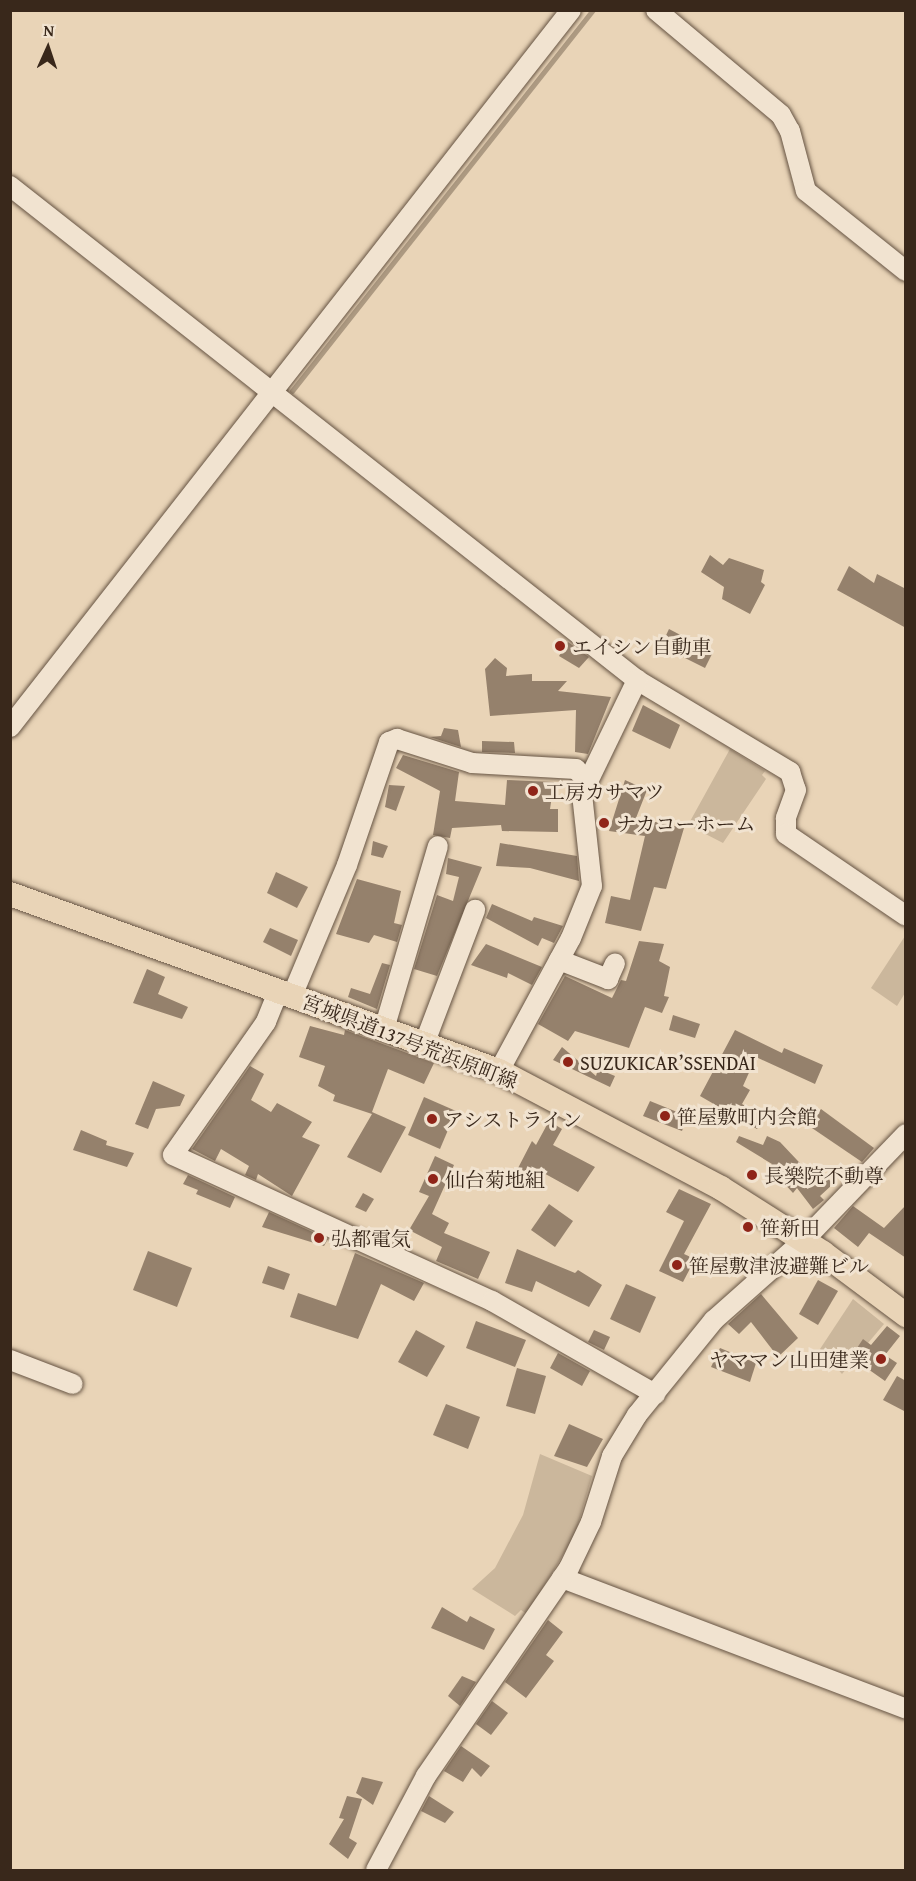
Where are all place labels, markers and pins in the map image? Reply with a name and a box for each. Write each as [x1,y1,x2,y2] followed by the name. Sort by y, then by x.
[572,634,712,658] place label: エイシン自動車
[553,639,567,653] marker: エイシン自動車
[545,779,665,803] place label: 工房カサマツ
[526,784,540,798] marker: 工房カサマツ
[616,811,756,835] place label: ナカコーホーム
[597,816,611,830] marker: ナカコーホーム
[580,1050,756,1074] place label: SUZUKICAR’SSENDAI
[561,1055,575,1069] marker: SUZUKICAR’SSENDAI
[677,1104,817,1128] place label: 笹屋敷町内会館
[444,1107,584,1131] place label: アシストライン
[658,1109,672,1123] marker: 笹屋敷町内会館
[425,1112,439,1126] marker: アシストライン
[764,1163,884,1187] place label: 長樂院不動尊
[445,1167,545,1191] place label: 仙台菊地組
[745,1168,759,1182] marker: 長樂院不動尊
[426,1172,440,1186] marker: 仙台菊地組
[760,1215,820,1239] place label: 笹新田
[741,1220,755,1234] marker: 笹新田
[331,1226,411,1250] place label: 弘都電気
[312,1231,326,1245] marker: 弘都電気
[689,1253,869,1277] place label: 笹屋敷津波避難ビル
[670,1258,684,1272] marker: 笹屋敷津波避難ビル
[709,1347,869,1371] place label: ヤママン山田建業
[874,1352,888,1366] marker: ヤママン山田建業

